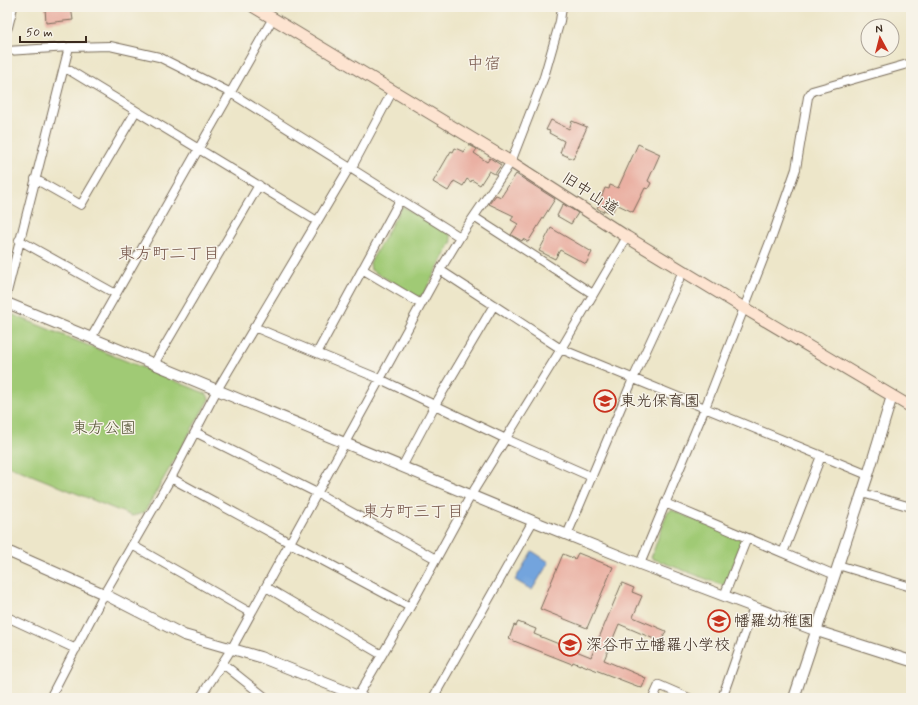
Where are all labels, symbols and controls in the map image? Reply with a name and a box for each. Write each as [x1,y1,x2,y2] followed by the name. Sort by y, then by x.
[20,18,86,44] scale bar
[860,18,900,58] north arrow
[874,22,883,36] text: N
[26,25,53,41] text: 50 m
[467,53,501,75] district label: 中宿
[557,168,623,220] street label: 旧中山道
[118,243,220,265] district label: 東方町二丁目
[592,388,618,414] school or university icon: 東光保育園
[620,391,700,412] place label: 東光保育園
[72,418,136,439] park label: 東方公園
[362,501,464,523] district label: 東方町三丁目
[706,608,732,634] school or university icon: 幡羅幼稚園
[734,611,814,632] place label: 幡羅幼稚園
[557,632,583,658] school or university icon: 深谷市立幡羅小学校
[586,635,730,656] place label: 深谷市立幡羅小学校

